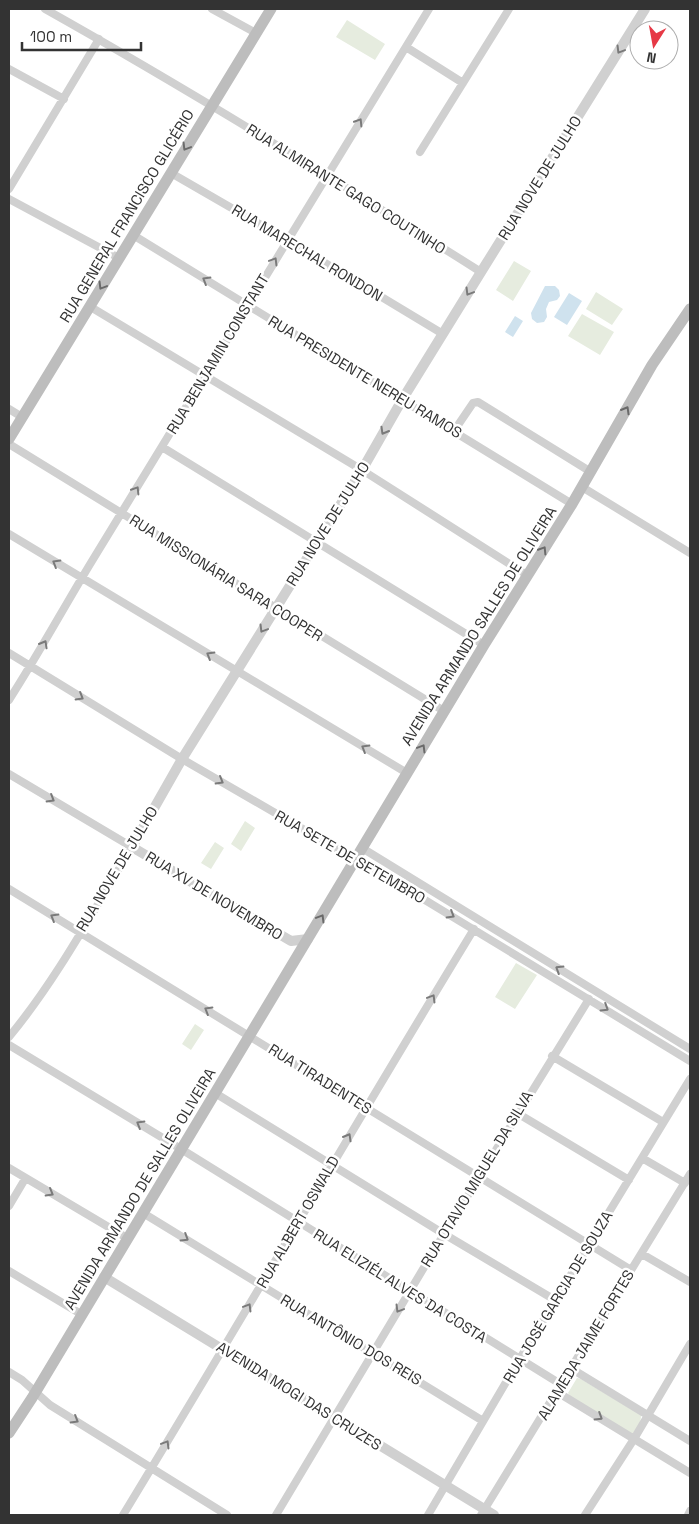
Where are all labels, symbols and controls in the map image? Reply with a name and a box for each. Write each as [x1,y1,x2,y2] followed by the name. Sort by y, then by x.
[22,20,141,52] scale bar
[629,20,679,70] north arrow
[30,27,72,46] text: 100 m
[616,45,626,54] one-way arrow
[645,48,658,67] text: N
[55,106,198,326] street label: RUA GENERAL FRANCISCO GLICÉRIO
[494,112,586,243] street label: RUA NOVE DE JULHO
[243,119,449,258] street label: RUA ALMIRANTE GAGO COUTINHO
[353,119,363,128] one-way arrow
[183,142,193,151] one-way arrow
[228,200,386,305] street label: RUA MARECHAL RONDON
[268,257,278,266] one-way arrow
[162,270,273,437] street label: RUA BENJAMIN CONSTANT
[202,277,211,287] one-way arrow
[98,281,108,290] one-way arrow
[465,287,475,296] one-way arrow
[265,311,466,442] street label: RUA PRESIDENTE NEREU RAMOS
[620,406,630,415] one-way arrow
[381,426,391,435] one-way arrow
[282,458,374,589] street label: RUA NOVE DE JULHO
[130,486,139,495] one-way arrow
[397,502,561,749] street label: AVENIDA ARMANDO SALLES DE OLIVEIRA
[126,510,326,645] street label: RUA MISSIONÁRIA SARA COOPER
[537,546,546,555] one-way arrow
[52,559,61,569] one-way arrow
[260,624,270,633] one-way arrow
[37,640,47,649] one-way arrow
[207,652,216,662] one-way arrow
[75,690,84,700] one-way arrow
[361,744,370,754] one-way arrow
[415,744,425,753] one-way arrow
[214,774,223,784] one-way arrow
[45,792,54,802] one-way arrow
[72,803,162,935] street label: RUA NOVE DE JULHO
[272,806,429,907] street label: RUA SETE DE SETEMBRO
[142,847,286,944] street label: RUA XV DE NOVEMBRO
[445,909,454,919] one-way arrow
[51,913,60,923] one-way arrow
[314,914,324,923] one-way arrow
[556,965,565,975] one-way arrow
[425,994,435,1003] one-way arrow
[599,1002,608,1012] one-way arrow
[205,1007,214,1017] one-way arrow
[265,1039,375,1118] street label: RUA TIRADENTES
[60,1064,220,1313] street label: AVENIDA ARMANDO DE SALLES OLIVEIRA
[416,1087,537,1270] street label: RUA OTAVIO MIGUEL DA SILVA
[136,1120,145,1130] one-way arrow
[341,1133,351,1142] one-way arrow
[252,1152,343,1291] street label: RUA ALBERT OSWALD
[45,1187,54,1197] one-way arrow
[499,1207,617,1386] street label: RUA JOSÉ GARCIA DE SOUZA
[310,1224,491,1347] street label: RUA ELIZIÉL ALVES DA COSTA
[179,1232,188,1242] one-way arrow
[533,1266,638,1423] street label: ALAMEDA JAIME FORTES
[277,1290,425,1389] street label: RUA ANTÔNIO DOS REIS
[395,1303,405,1312] one-way arrow
[241,1304,251,1313] one-way arrow
[213,1337,385,1454] street label: AVENIDA MOGI DAS CRUZES
[593,1411,602,1421] one-way arrow
[69,1414,78,1424] one-way arrow
[159,1440,169,1449] one-way arrow

